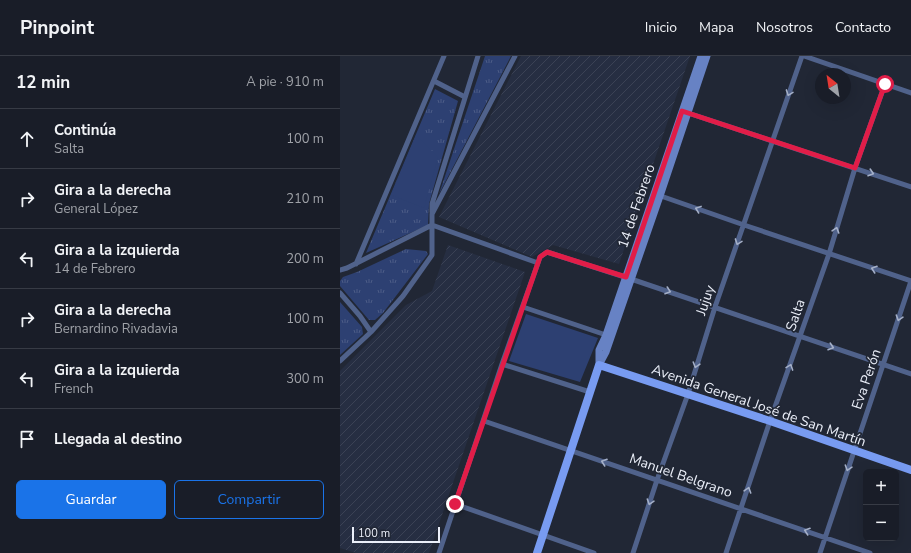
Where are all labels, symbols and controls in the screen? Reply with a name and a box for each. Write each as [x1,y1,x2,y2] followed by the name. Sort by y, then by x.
[20,15,94,41] text: Pinpoint
[645,18,677,37] text: Inicio
[699,18,734,37] text: Mapa
[756,18,813,37] text: Nosotros
[835,18,891,37] text: Contacto
[815,68,851,104] north arrow
[16,71,70,94] text: 12 min
[246,73,324,91] text: A pie · 910 m
[876,75,894,93] route start
[785,89,793,96] one-way arrow
[54,120,116,140] text: Continúa
[16,128,38,150] icon: ahead
[286,130,324,148] text: 100 m
[54,140,84,158] text: Salta
[613,161,660,251] street label: 14 de Febrero
[867,168,874,177] one-way arrow
[54,180,171,200] text: Gira a la derecha
[16,188,38,210] icon: right
[286,190,324,208] text: 210 m
[54,200,138,218] text: General López
[695,206,702,214] one-way arrow
[831,227,840,234] one-way arrow
[734,239,742,246] one-way arrow
[54,240,180,260] text: Gira a la izquierda
[16,248,38,270] icon: left
[286,250,324,268] text: 200 m
[54,260,135,278] text: 14 de Febrero
[871,265,878,274] one-way arrow
[691,282,720,319] street label: Jujuy
[665,287,672,295] one-way arrow
[781,297,810,334] street label: Salta
[54,300,171,320] text: Gira a la derecha
[16,308,38,330] icon: right
[286,310,324,328] text: 100 m
[895,314,904,321] one-way arrow
[54,320,178,338] text: Bernardino Rivadavia
[827,343,834,351] one-way arrow
[847,346,886,412] street label: Eva Perón
[54,360,180,380] text: Gira a la izquierda
[649,360,869,451] street label: Avenida General José de San Martín
[693,362,701,369] one-way arrow
[785,363,794,370] one-way arrow
[16,368,38,390] icon: left
[286,370,324,388] text: 300 m
[54,380,93,398] text: French
[16,428,38,450] icon: arrive
[54,429,182,449] text: Llegada al destino
[627,449,735,502] street label: Manuel Belgrano
[601,458,608,466] one-way arrow
[845,464,853,471] one-way arrow
[863,469,899,541] map controls
[863,469,899,505] button: +
[16,480,166,519] button: Guardar
[174,480,324,519] button: Compartir
[743,486,752,493] one-way arrow
[446,495,464,513] route end
[646,498,655,505] one-way arrow
[863,505,899,541] button: −
[352,525,440,544] scale bar
[358,526,390,541] text: 100 m
[804,527,811,536] one-way arrow

